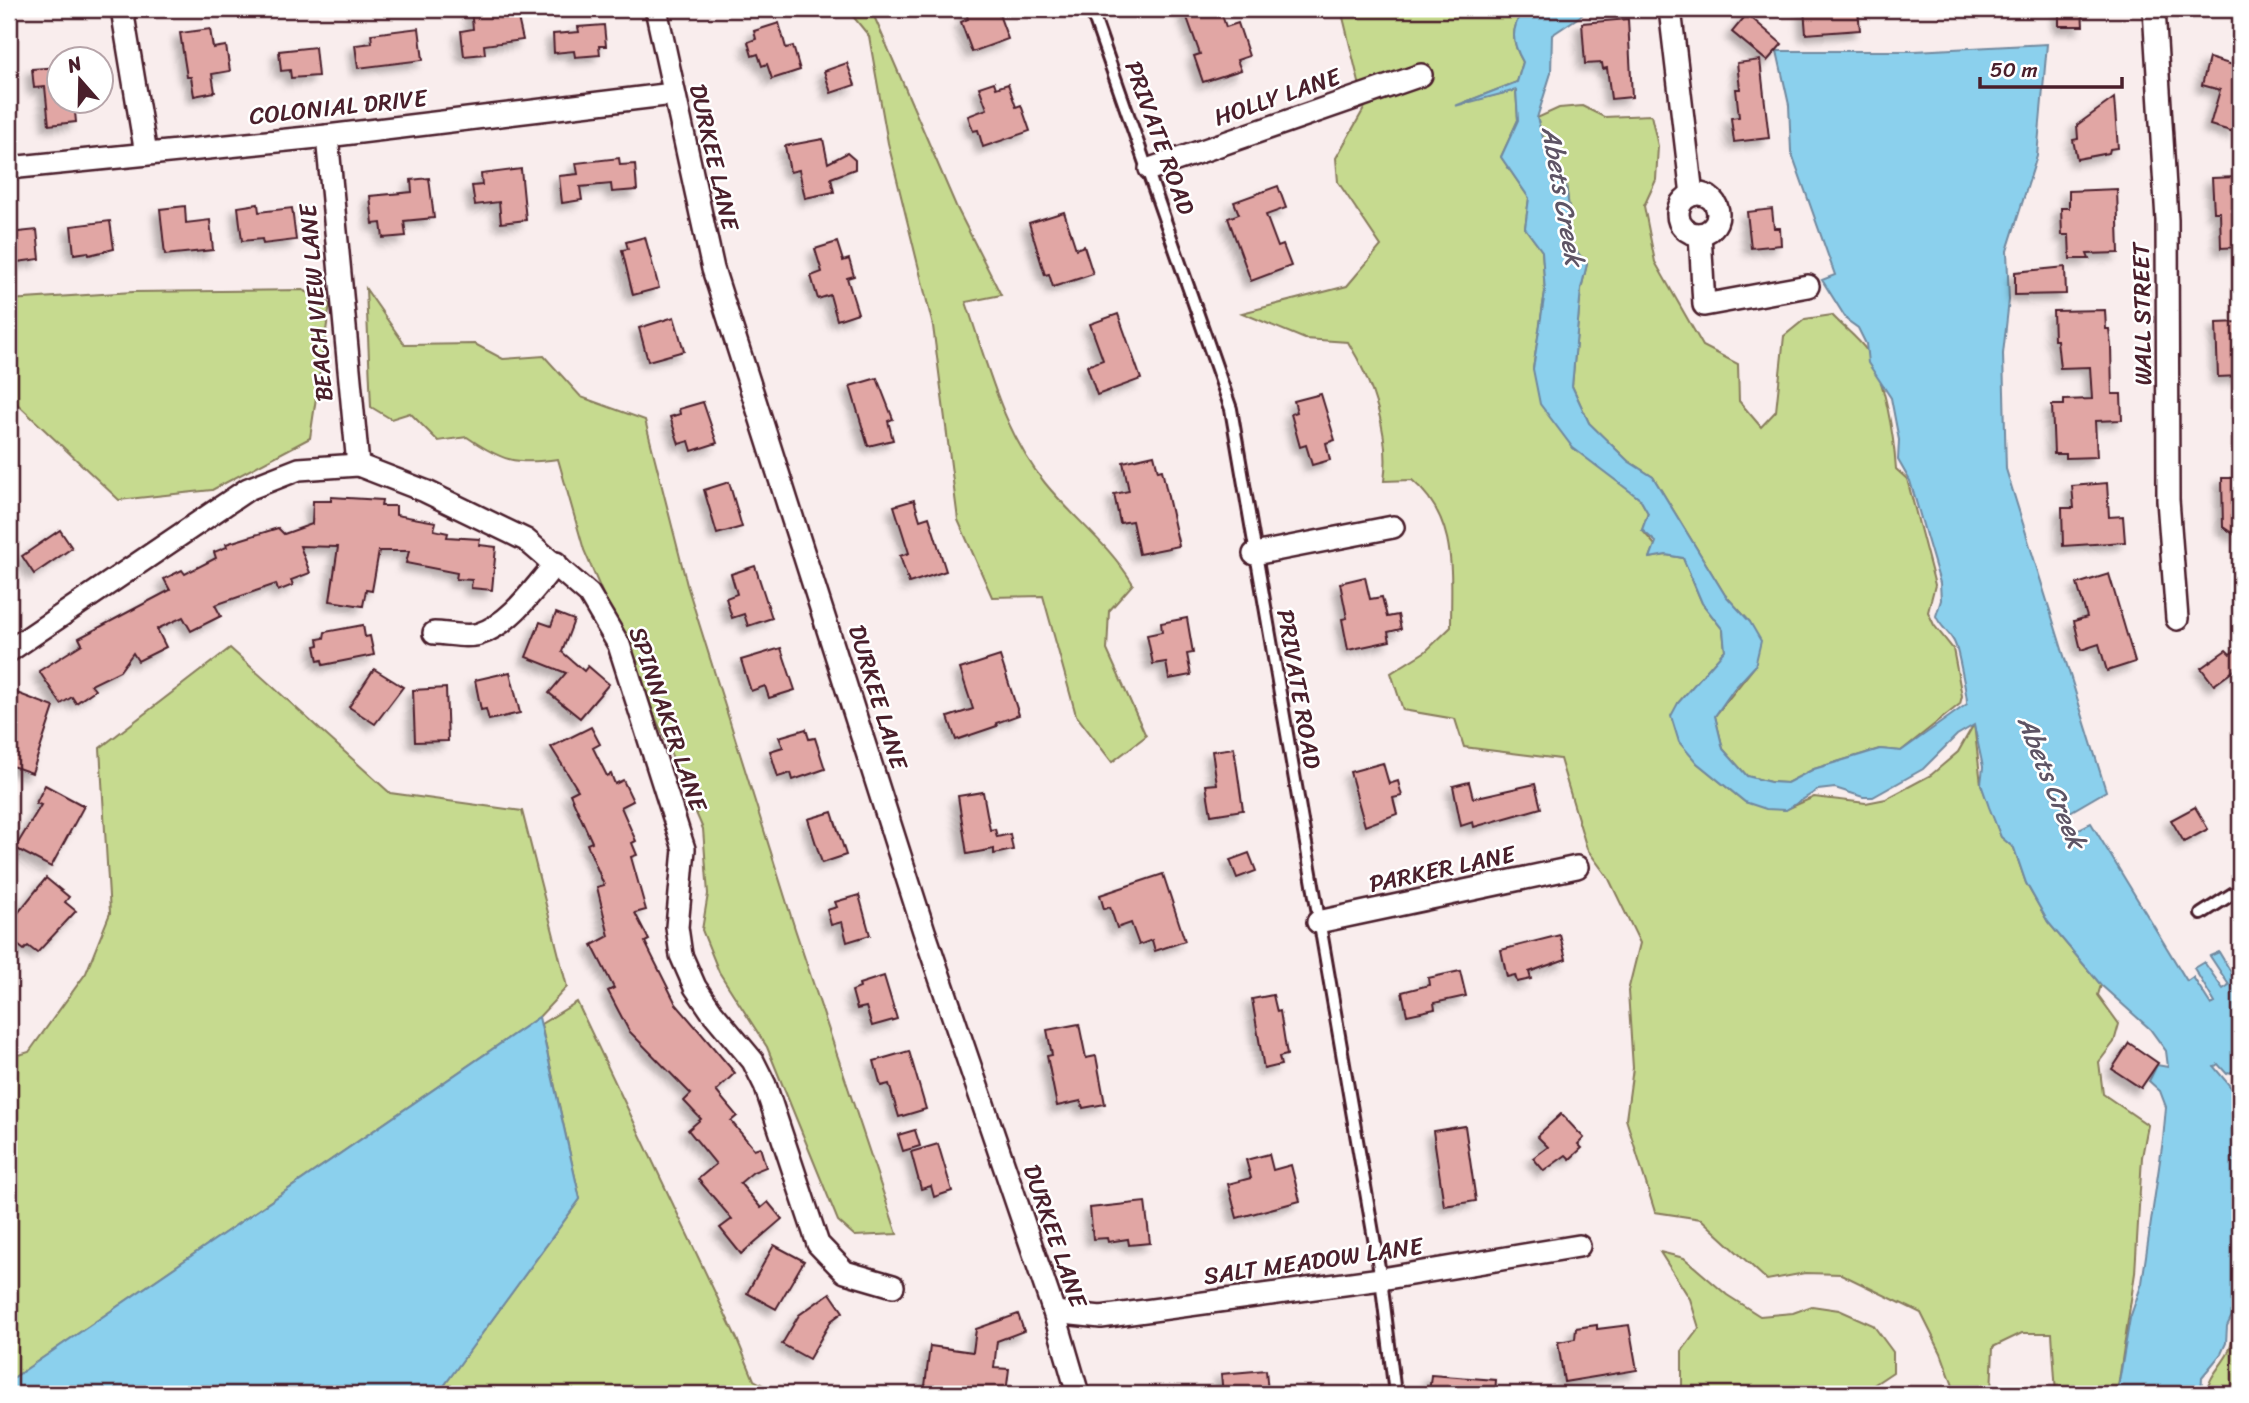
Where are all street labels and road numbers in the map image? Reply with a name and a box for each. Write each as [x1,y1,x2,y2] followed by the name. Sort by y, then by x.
[1113,55,1207,221] street label: PRIVATE ROAD
[1208,55,1347,138] street label: HOLLY LANE
[247,77,430,137] street label: COLONIAL DRIVE
[677,80,752,236] street label: DURKEE LANE
[286,201,346,403] street label: BEACH VIEW LANE
[2120,241,2164,386] street label: WALL STREET
[1264,606,1334,772] street label: PRIVATE ROAD
[836,620,920,776] street label: DURKEE LANE
[617,621,720,819] street label: SPINNAKER LANE
[1365,833,1520,905] street label: PARKER LANE
[1011,1159,1100,1315] street label: DURKEE LANE
[1201,1225,1427,1297] street label: SALT MEADOW LANE

